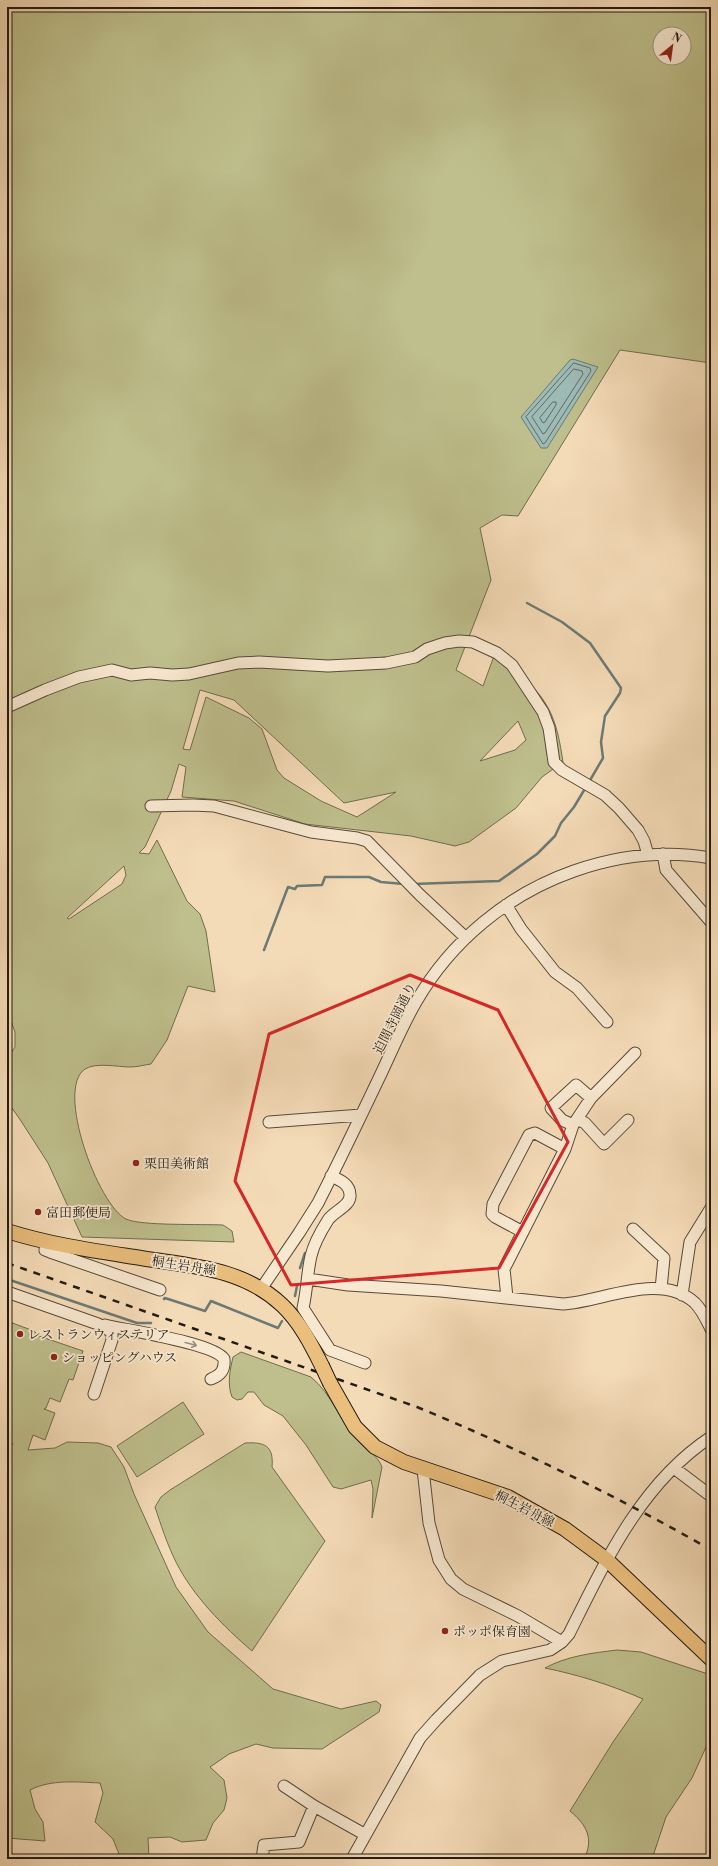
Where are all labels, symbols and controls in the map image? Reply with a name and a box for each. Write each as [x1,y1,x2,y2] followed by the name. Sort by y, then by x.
[652,26,692,66] north arrow
[669,30,684,47] text: N
[370,980,420,1057] street label: 迫間寺岡通り
[144,1156,209,1172] place label: 栗田美術館
[131,1158,141,1168] marker: 栗田美術館
[46,1205,111,1221] place label: 富田郵便局
[33,1207,43,1217] marker: 富田郵便局
[150,1253,217,1279] street label: 桐生岩舟線
[28,1327,170,1343] place label: レストランウィステリア
[15,1329,25,1339] marker: レストランウィステリア
[184,1341,197,1348] one-way arrow
[62,1350,177,1366] place label: ショッピングハウス
[49,1352,59,1362] marker: ショッピングハウス
[492,1487,557,1531] street label: 桐生岩舟線
[453,1624,531,1640] place label: ポッポ保育園
[440,1626,450,1636] marker: ポッポ保育園

